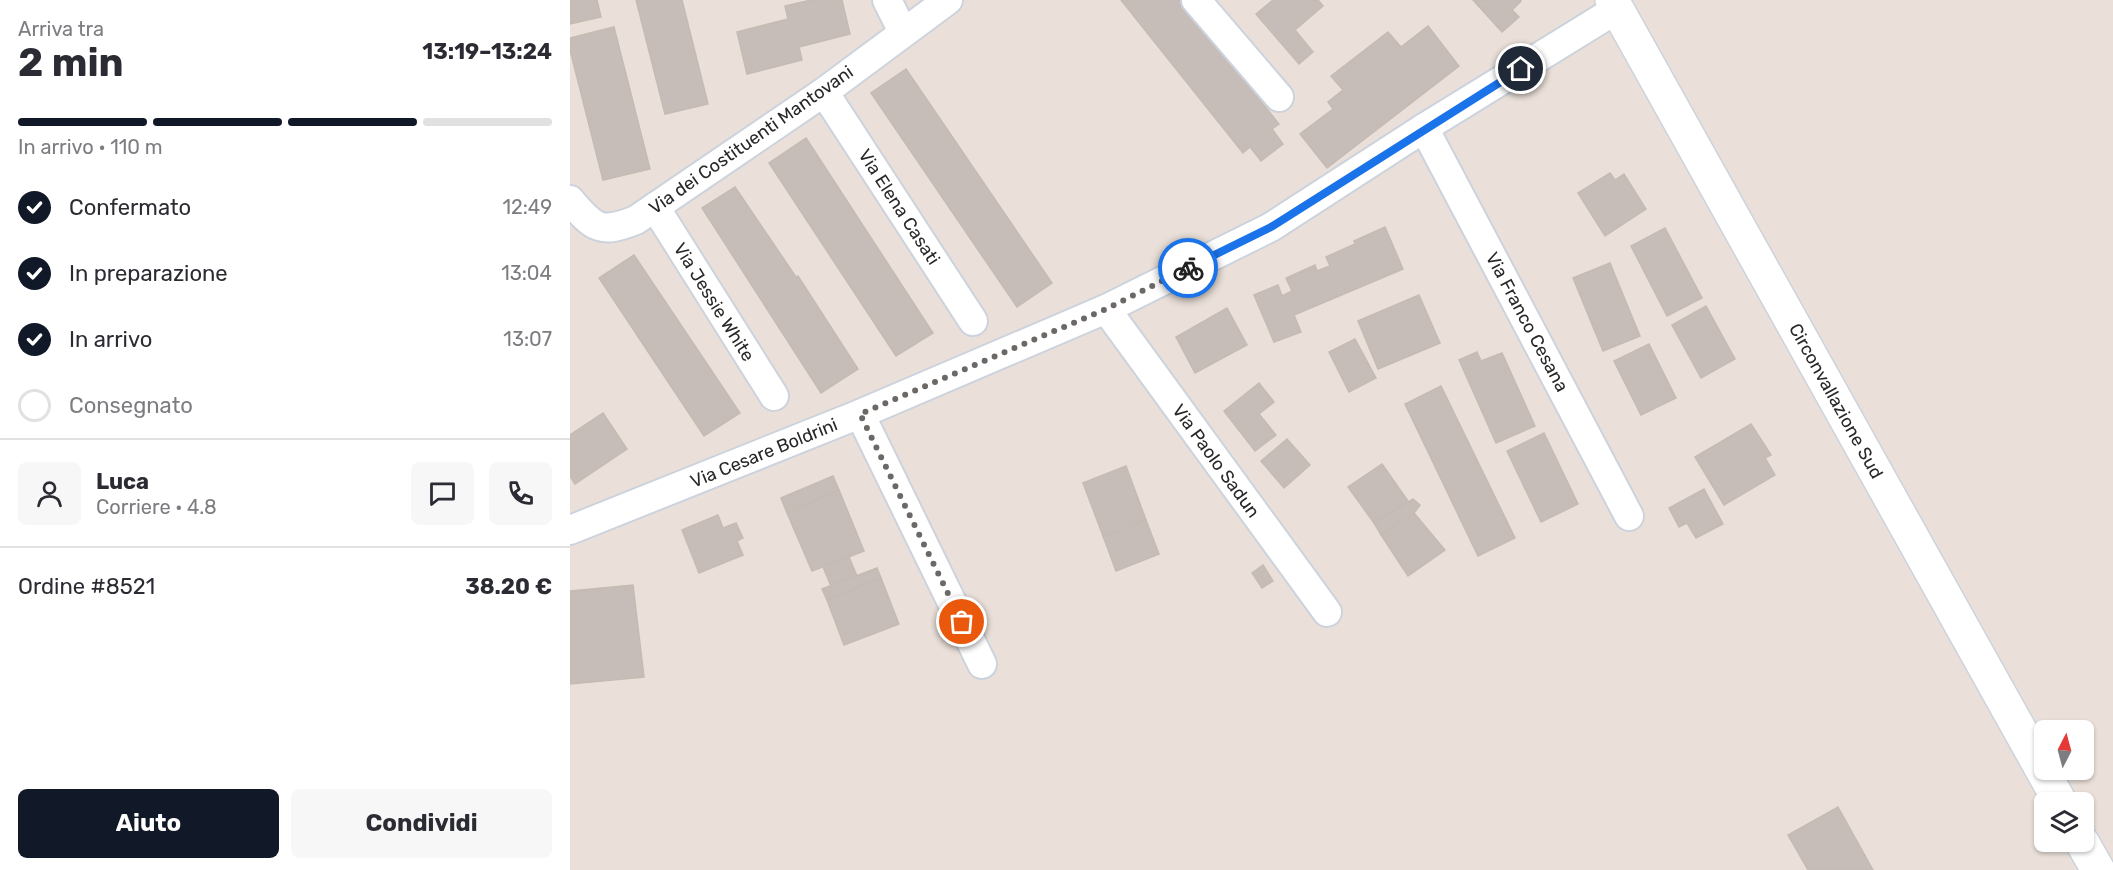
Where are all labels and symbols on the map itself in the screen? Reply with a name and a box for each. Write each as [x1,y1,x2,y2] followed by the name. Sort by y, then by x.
[1495,43,1546,94] pin
[645,61,857,219] street label: Via dei Costituenti Mantovani
[853,145,945,269] street label: Via Elena Casati
[1158,238,1218,298] courier
[669,239,759,365] street label: Via Jessie White
[1481,248,1573,396] street label: Via Franco Cesana
[1784,320,1888,482] street label: Circonvallazione Sud
[1167,400,1265,522] street label: Via Paolo Sadun
[687,413,841,493] street label: Via Cesare Boldrini
[936,596,987,647] pin
[2034,720,2094,780] north arrow

